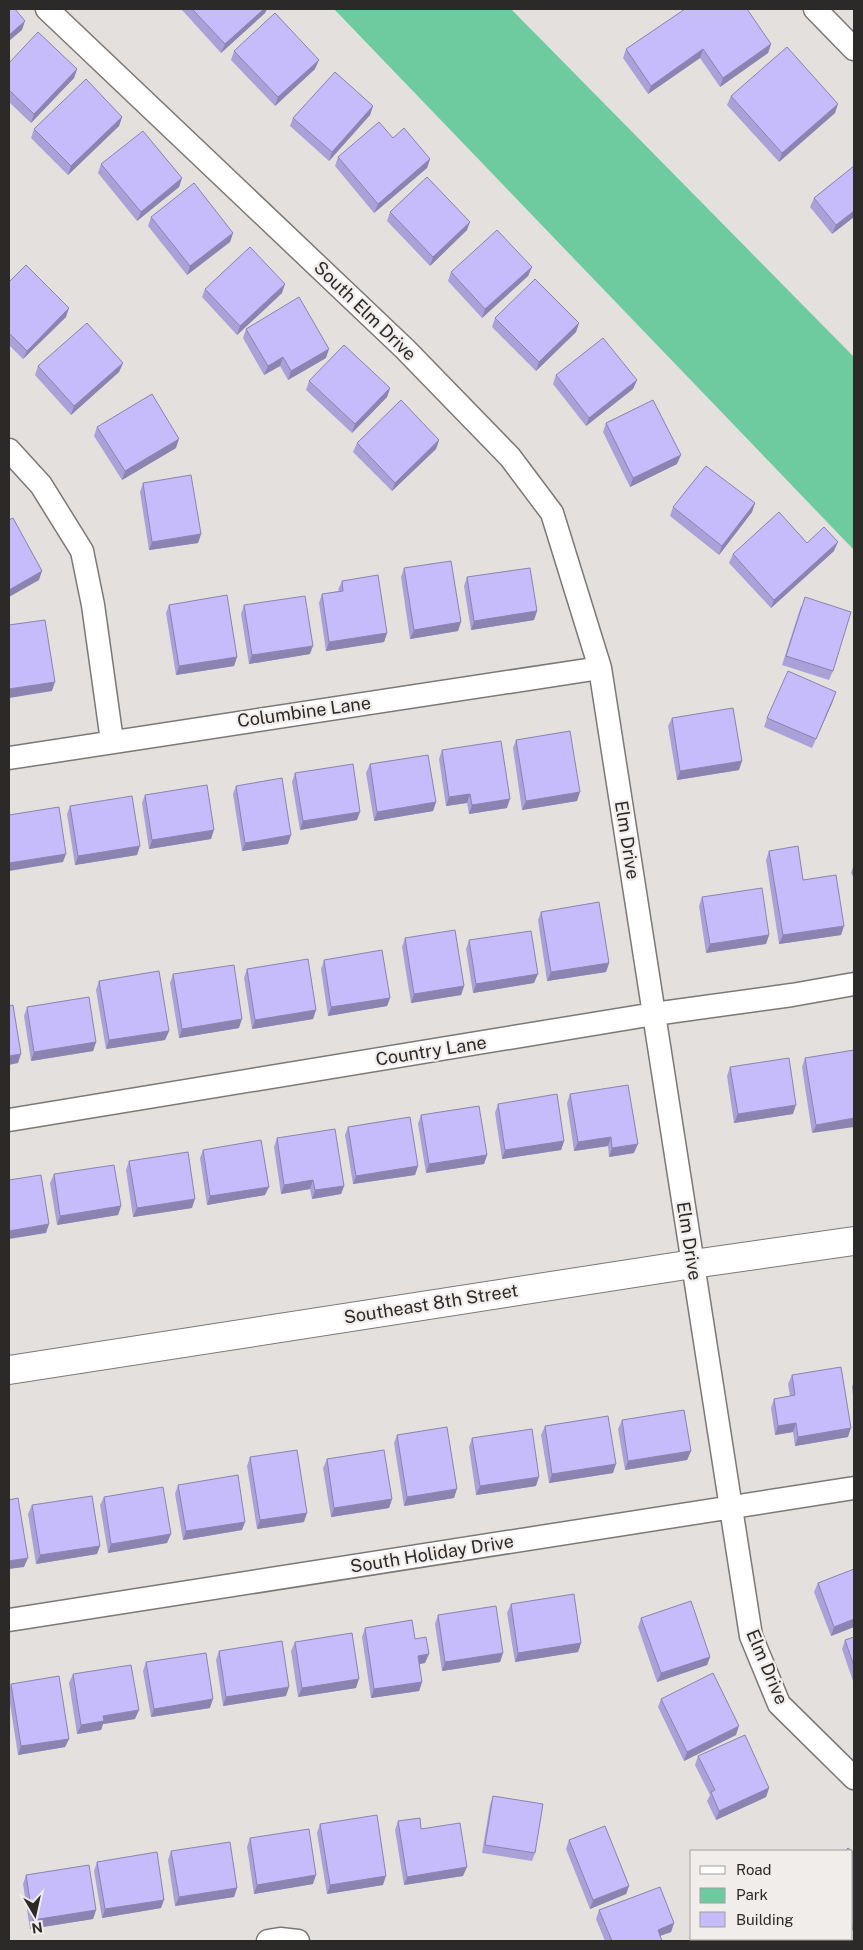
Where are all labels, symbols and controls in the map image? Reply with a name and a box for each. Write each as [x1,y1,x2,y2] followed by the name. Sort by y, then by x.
[310,257,421,365] street label: South Elm Drive
[236,692,372,731] street label: Columbine Lane
[611,799,644,881] street label: Elm Drive
[374,1031,488,1070] street label: Country Lane
[673,1200,706,1282] street label: Elm Drive
[342,1279,520,1328] street label: Southeast 8th Street
[349,1530,515,1577] street label: South Holiday Drive
[742,1626,793,1707] street label: Elm Drive
[690,1850,853,1940] legend
[736,1861,772,1878] text: Road
[736,1886,768,1903] text: Park
[10,1890,60,1940] north arrow
[736,1911,794,1928] text: Building
[30,1919,44,1937] text: N

